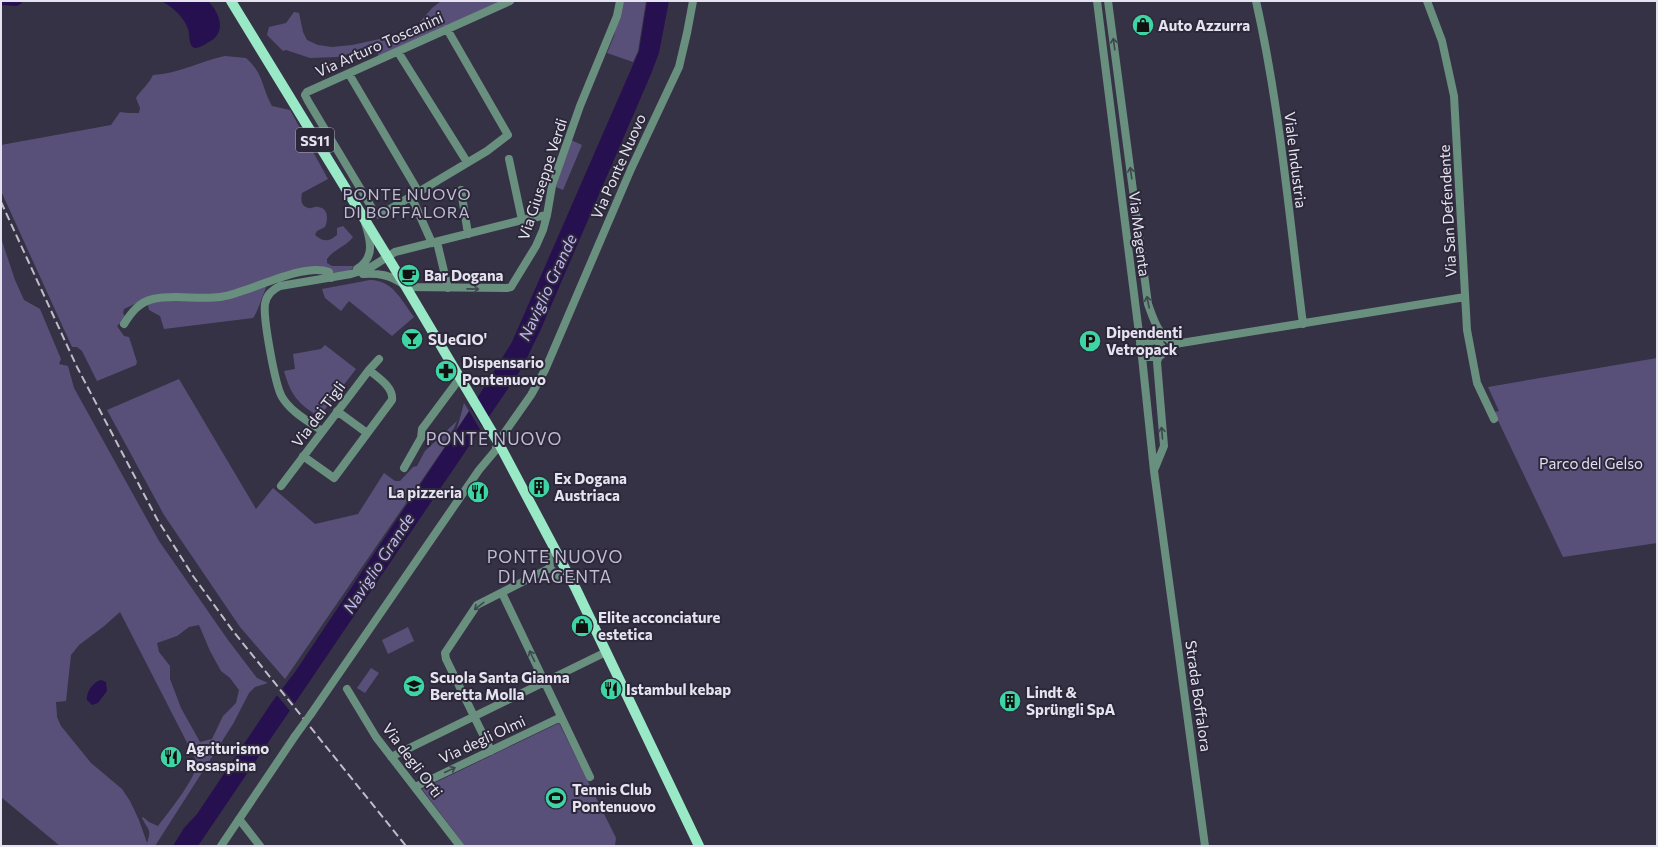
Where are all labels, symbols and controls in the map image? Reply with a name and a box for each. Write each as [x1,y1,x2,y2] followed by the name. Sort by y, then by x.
[312,8,446,80] street label: Via Arturo Toscanini
[1130,12,1156,38] shop icon: Auto Azzurra
[1158,16,1250,34] place label: Auto Azzurra
[1110,38,1118,51] one-way arrow
[587,111,649,221] street label: Via Ponte Nuovo
[1281,111,1311,209] street label: Viale Industria
[514,116,570,242] street label: Via Giuseppe Verdi
[296,128,334,152] road number: SS11
[1435,144,1459,278] street label: Via San Defendente
[1127,167,1135,180] one-way arrow
[342,184,472,221] district label: PONTE NUOVO DI BOFFALORA
[1126,191,1154,277] street label: Via Magenta
[514,230,580,343] water label: Naviglio Grande
[396,262,422,288] cafe icon: Bar Dogana
[424,266,504,284] place label: Bar Dogana
[466,285,479,292] one-way arrow
[1144,296,1152,309] one-way arrow
[1106,323,1183,358] place label: Dipendenti Vetropack
[399,326,425,352] bar icon: SUeGIO'
[1077,328,1103,354] parking icon: Dipendenti Vetropack
[428,330,487,348] place label: SUeGIO'
[462,353,546,388] place label: Dispensario Pontenuovo
[433,358,459,384] pharmacy icon: Dispensario Pontenuovo
[288,378,348,450] street label: Via dei Tigli
[1159,427,1166,440] one-way arrow
[426,428,562,449] district label: PONTE NUOVO
[1539,454,1643,472] park label: Parco del Gelso
[554,469,627,504] place label: Ex Dogana Austriaca
[526,474,552,500] building icon: Ex Dogana Austriaca
[465,479,491,505] restaurant icon: La pizzeria
[388,483,462,501] place label: La pizzeria
[339,509,418,616] water label: Naviglio Grande
[487,546,623,587] district label: PONTE NUOVO DI MAGENTA
[473,602,484,610] one-way arrow
[598,608,721,643] place label: Elite acconciature estetica
[569,613,595,639] shop icon: Elite acconciature estetica
[1182,639,1216,753] street label: Strada Boffalora
[528,651,535,663] one-way arrow
[430,668,570,703] place label: Scuola Santa Gianna Beretta Molla
[401,673,427,699] school or university icon: Scuola Santa Gianna Beretta Molla
[598,676,624,702] restaurant icon: Istambul kebap
[626,680,731,698] place label: Istambul kebap
[1026,683,1116,718] place label: Lindt & Sprüngli SpA
[997,688,1023,714] building icon: Lindt & Sprüngli SpA
[436,711,528,767] street label: Via degli Olmi
[379,719,447,801] street label: Via degli Orti
[186,739,269,774] place label: Agriturismo Rosaspina
[158,744,184,770] restaurant icon: Agriturismo Rosaspina
[444,766,456,773] one-way arrow
[572,780,656,815] place label: Tennis Club Pontenuovo
[543,785,569,811] sports icon: Tennis Club Pontenuovo

